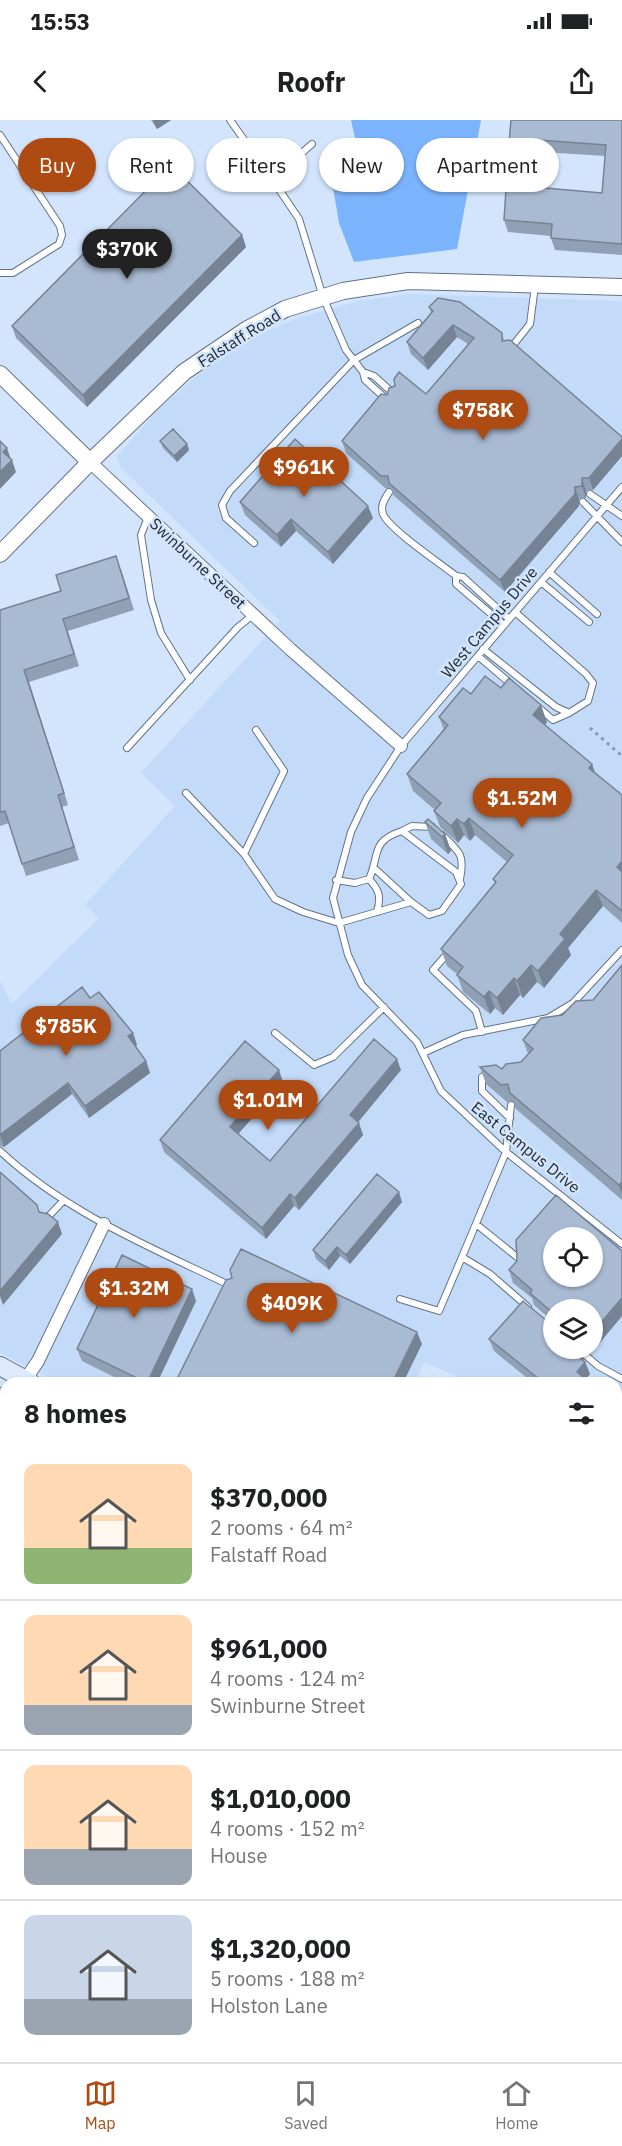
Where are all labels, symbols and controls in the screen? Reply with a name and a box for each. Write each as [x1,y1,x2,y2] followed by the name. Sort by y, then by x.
[30,7,90,36] text: 15:53
[277,64,345,99] text: Roofr
[24,65,57,98] icon: back
[565,65,598,98] icon: share
[18,138,96,192] chip: Buy
[108,138,194,192] chip: Rent
[206,138,307,192] chip: Filters
[319,138,404,192] chip: New
[416,138,559,192] chip: Apartment
[85,229,169,280] pin: $370K
[96,235,158,262] text: $370K
[194,305,284,371] street label: Falstaff Road
[441,390,525,441] pin: $758K
[452,396,514,423] text: $758K
[262,447,346,498] pin: $961K
[273,453,335,480] text: $961K
[146,513,250,613] street label: Swinburne Street
[437,562,542,682] street label: West Campus Drive
[473,778,571,829] pin: $1.52M
[487,784,557,811] text: $1.52M
[24,1006,108,1057] pin: $785K
[35,1012,97,1039] text: $785K
[219,1080,317,1131] pin: $1.01M
[233,1086,303,1113] text: $1.01M
[467,1097,585,1197] street label: East Campus Drive
[543,1227,603,1359] map controls
[543,1227,603,1287] button: locate
[85,1268,183,1319] pin: $1.32M
[99,1274,169,1301] text: $1.32M
[250,1283,334,1334] pin: $409K
[261,1289,323,1316] text: $409K
[543,1299,603,1359] button: layers
[24,1396,127,1430] text: 8 homes
[565,1397,598,1430] icon: filters
[210,1480,327,1514] text: $370,000
[72,1488,144,1560] icon: home
[210,1514,353,1541] text: 2 rooms · 64 m²
[210,1541,327,1568] text: Falstaff Road
[210,1631,327,1665] text: $961,000
[72,1639,144,1711] icon: home
[210,1665,365,1692] text: 4 rooms · 124 m²
[210,1692,366,1719] text: Swinburne Street
[210,1781,351,1815] text: $1,010,000
[72,1789,144,1861] icon: home
[210,1815,365,1842] text: 4 rooms · 152 m²
[210,1842,267,1869] text: House
[210,1931,351,1965] text: $1,320,000
[72,1939,144,2011] icon: home
[210,1965,365,1992] text: 5 rooms · 188 m²
[210,1992,328,2019] text: Holston Lane
[84,2077,117,2133] tab: Map
[284,2077,328,2133] tab: Saved
[495,2077,538,2133] tab: Home

